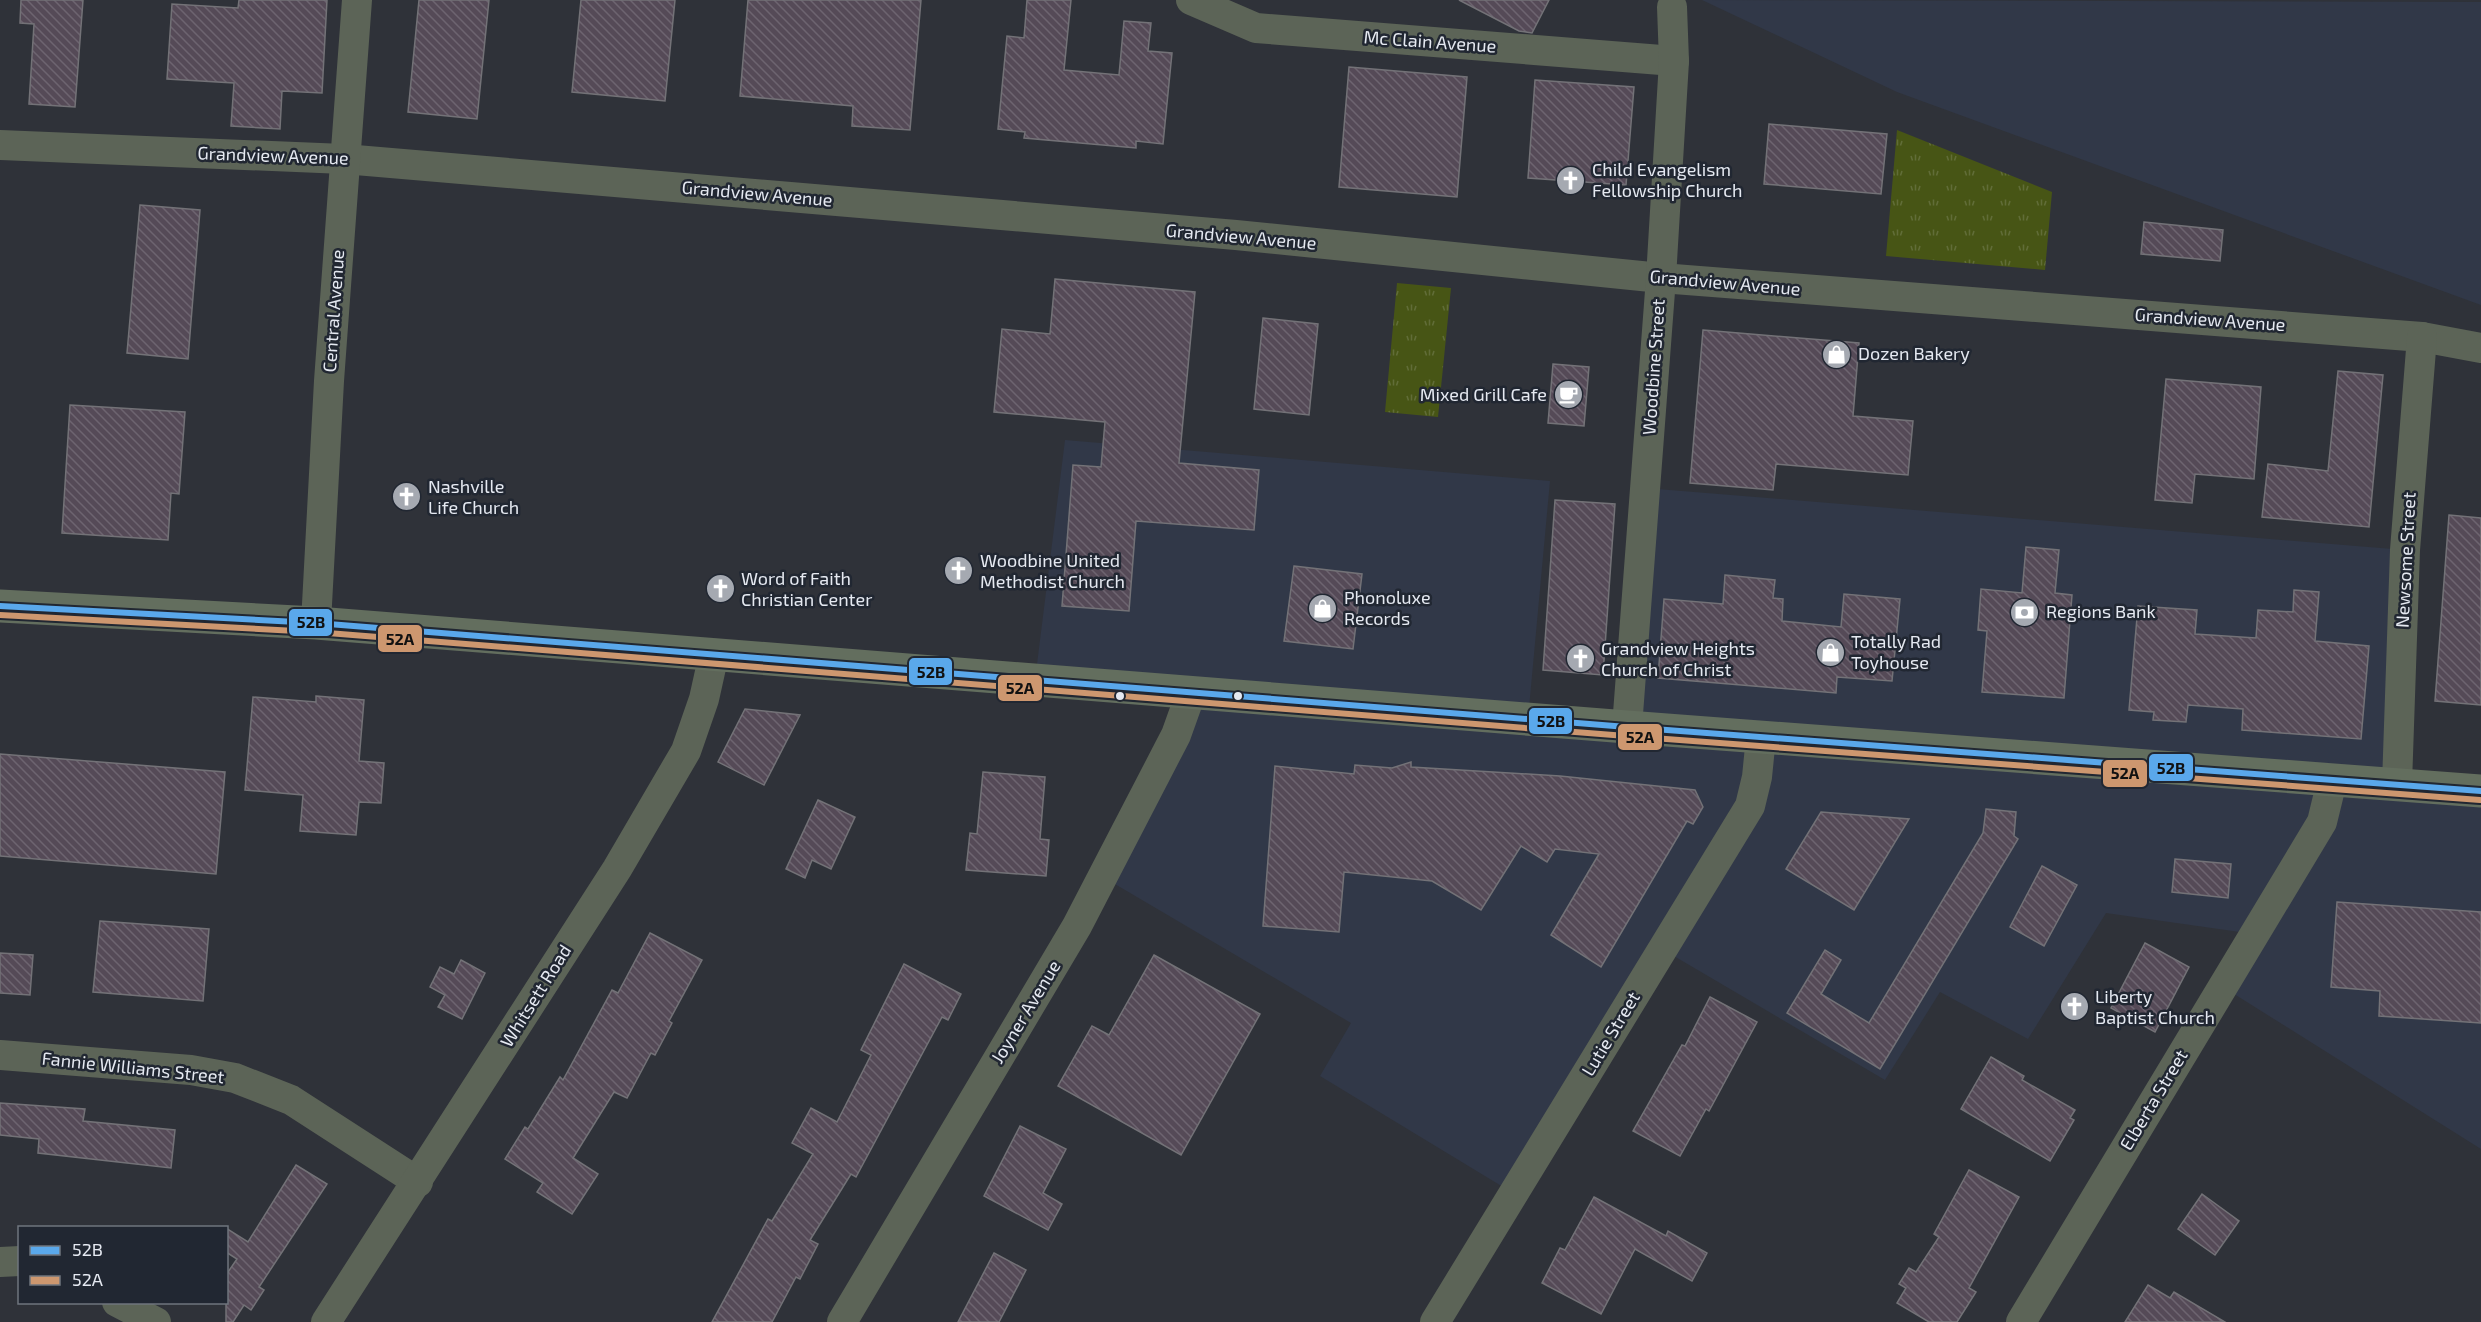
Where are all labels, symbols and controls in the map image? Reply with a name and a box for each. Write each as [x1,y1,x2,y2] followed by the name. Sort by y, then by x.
[1363,25,1497,57] street label: Mc Clain Avenue
[197,141,349,169] street label: Grandview Avenue
[1592,158,1743,201] place label: Child Evangelism Fellowship Church
[1555,164,1587,196] church icon: Child Evangelism Fellowship Church
[681,175,833,211] street label: Grandview Avenue
[1165,218,1317,254] street label: Grandview Avenue
[318,249,348,373] street label: Central Avenue
[1649,264,1801,300] street label: Grandview Avenue
[1637,298,1669,436] street label: Woodbine Street
[2134,303,2286,335] street label: Grandview Avenue
[1821,338,1853,370] shop icon: Dozen Bakery
[1858,342,1970,364] place label: Dozen Bakery
[1552,379,1584,411] cafe icon: Mixed Grill Cafe
[1420,383,1547,405] place label: Mixed Grill Cafe
[428,475,519,518] place label: Nashville Life Church
[391,481,423,513] church icon: Nashville Life Church
[2390,491,2420,628] street label: Newsome Street
[980,549,1125,592] place label: Woodbine United Methodist Church
[943,555,975,587] church icon: Woodbine United Methodist Church
[741,567,872,610] place label: Word of Faith Christian Center
[704,573,736,605] church icon: Word of Faith Christian Center
[1344,586,1431,629] place label: Phonoluxe Records
[1307,592,1339,624] shop icon: Phonoluxe Records
[2009,596,2041,628] bank icon: Regions Bank
[2046,600,2156,622] place label: Regions Bank
[288,608,333,637] line badge: 52B
[297,612,325,631] text: 52B
[377,624,423,653] line badge: 52A
[386,629,415,648] text: 52A
[1851,630,1941,673] place label: Totally Rad Toyhouse
[1814,636,1846,668] shop icon: Totally Rad Toyhouse
[1601,637,1755,680] place label: Grandview Heights Church of Christ
[1564,643,1596,675] church icon: Grandview Heights Church of Christ
[908,657,953,686] line badge: 52B
[917,662,945,681] text: 52B
[997,674,1043,702] line badge: 52A
[1006,678,1035,697] text: 52A
[1114,690,1126,702] unlabelled marker
[1232,690,1244,702] unlabelled marker
[1528,707,1573,735] line badge: 52B
[1537,711,1565,730] text: 52B
[1617,723,1663,751] line badge: 52A
[1626,727,1655,746] text: 52A
[2148,753,2194,782] line badge: 52B
[2157,758,2185,777] text: 52B
[2102,759,2148,788] line badge: 52A
[2111,763,2140,782] text: 52A
[495,940,575,1051] street label: Whitsett Road
[986,956,1065,1067] street label: Joyner Avenue
[2095,985,2215,1028] place label: Liberty Baptist Church
[1576,987,1644,1080] street label: Lutie Street
[2058,991,2090,1023] church icon: Liberty Baptist Church
[2115,1045,2192,1154] street label: Elberta Street
[41,1046,226,1088] street label: Fannie Williams Street
[18,1226,228,1304] legend
[72,1238,103,1260] text: 52B
[72,1268,104,1290] text: 52A

